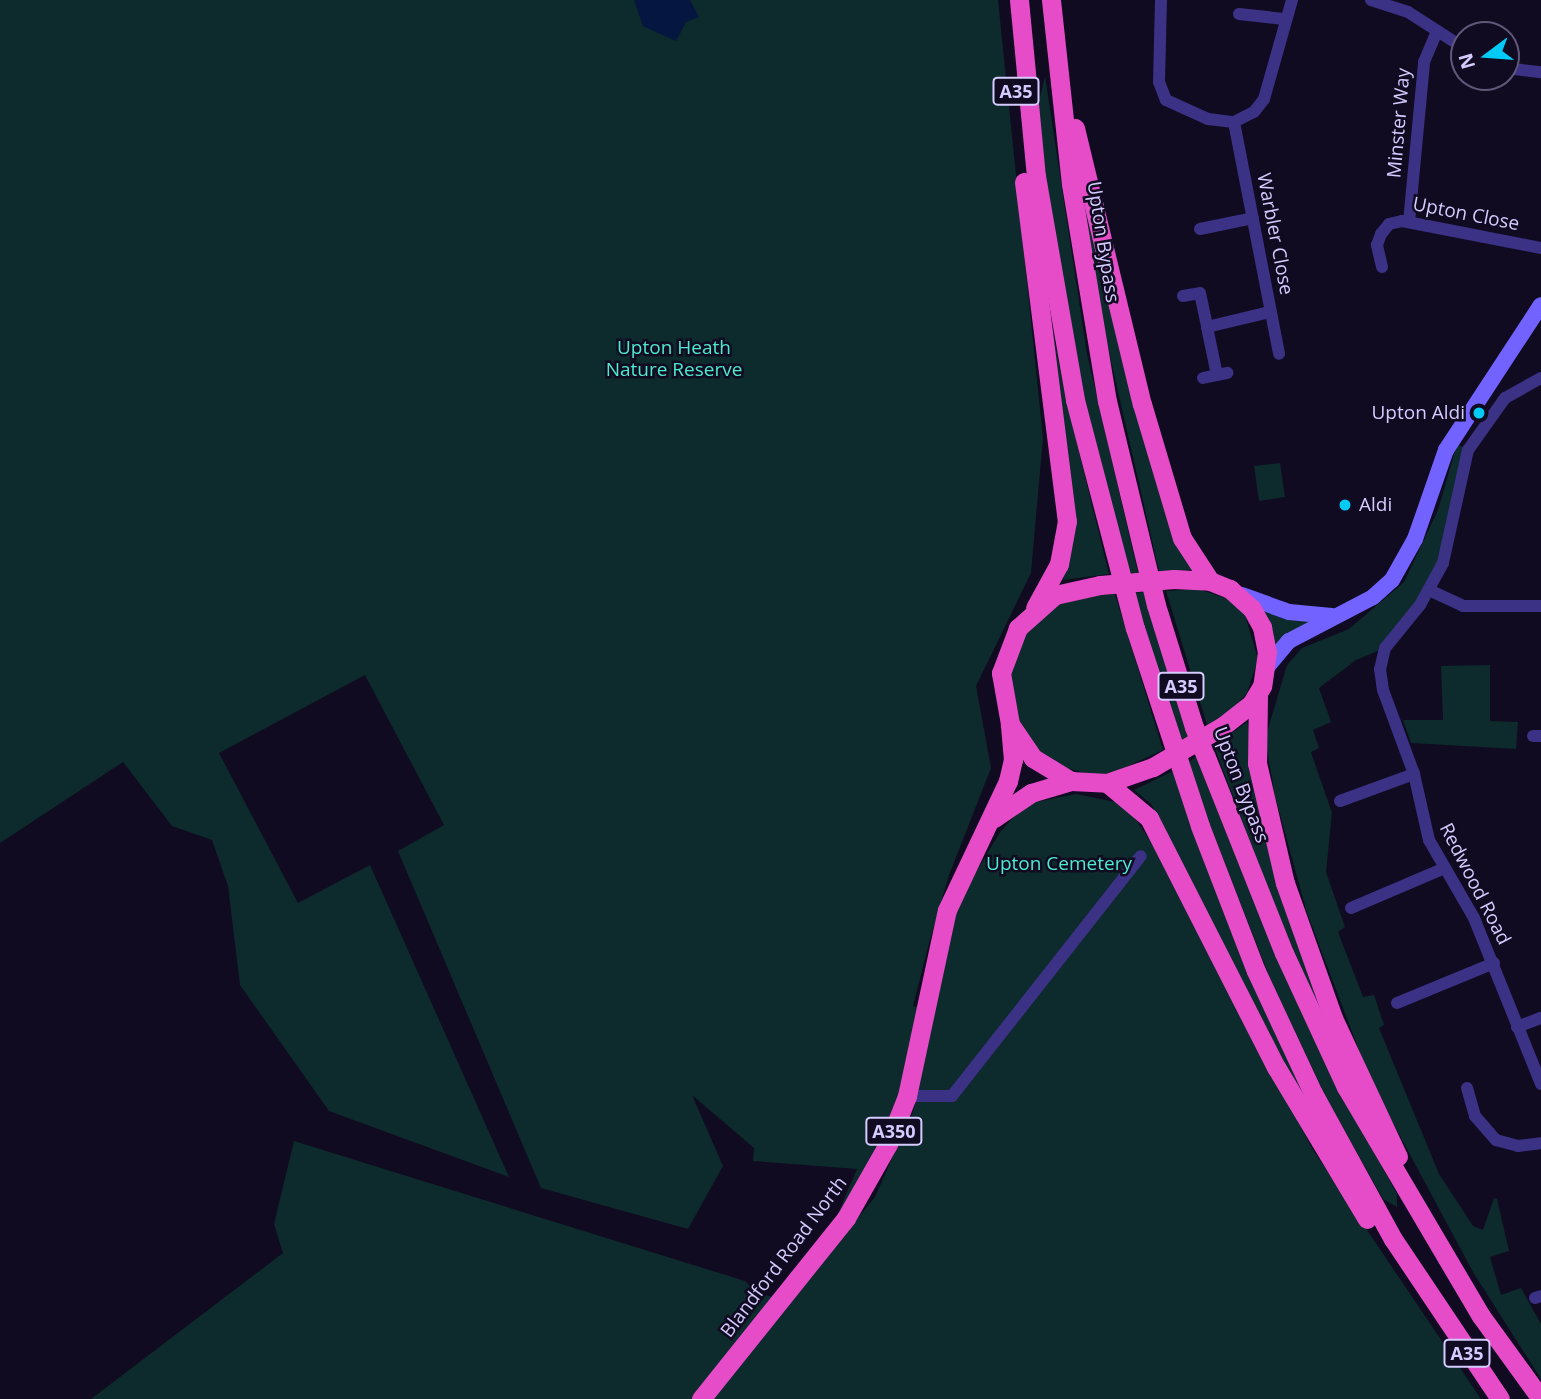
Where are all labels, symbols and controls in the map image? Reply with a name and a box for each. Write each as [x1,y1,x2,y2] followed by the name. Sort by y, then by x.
[1450,21,1520,91] north arrow
[1452,50,1481,72] text: N
[1383,67,1415,179] street label: Minster Way
[992,76,1040,106] road number: A35
[1252,171,1298,297] street label: Warbler Close
[1082,180,1124,304] street label: Upton Bypass
[1411,192,1521,236] street label: Upton Close
[606,337,742,381] park label: Upton Heath Nature Reserve
[1372,402,1465,424] place label: Upton Aldi
[1471,405,1487,421] marker: Upton Aldi
[1359,494,1392,516] place label: Aldi
[1337,497,1353,513] marker: Aldi
[1156,672,1206,700] road number: A35
[1208,724,1274,846] street label: Upton Bypass
[1435,819,1515,949] street label: Redwood Road
[986,853,1132,875] park label: Upton Cemetery
[864,1116,924,1146] road number: A350
[716,1172,852,1342] street label: Blandford Road North
[1442,1338,1492,1368] road number: A35

